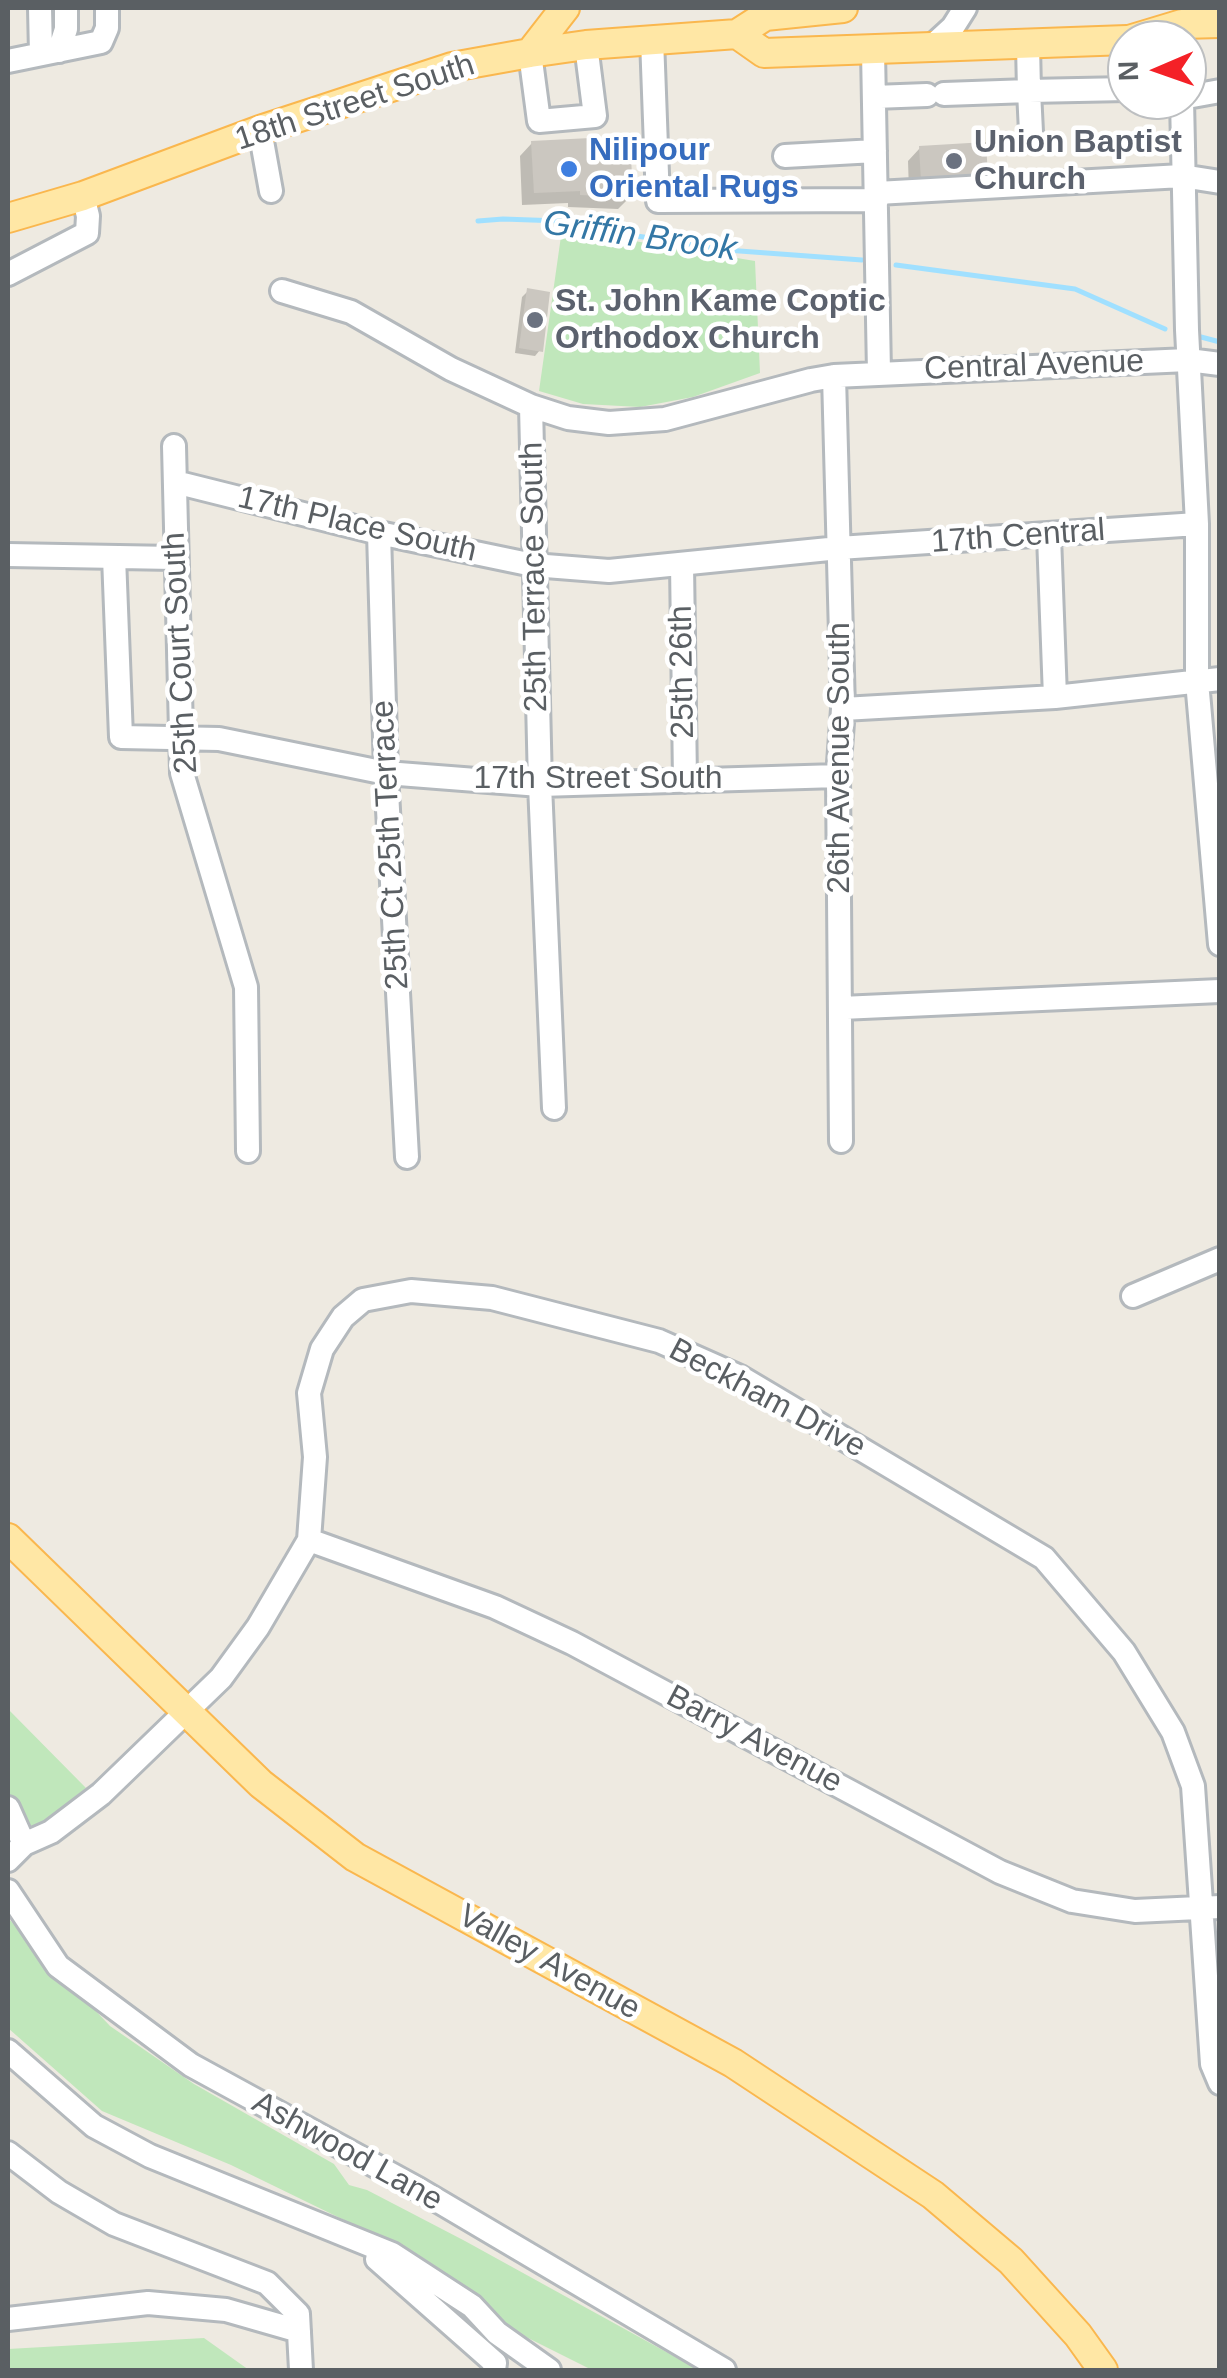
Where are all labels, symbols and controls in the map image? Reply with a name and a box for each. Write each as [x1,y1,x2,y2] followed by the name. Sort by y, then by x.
[1107,20,1207,120] north arrow
[231,46,479,160] street label: 18th Street South
[1113,60,1144,82] text: N
[974,124,1182,199] place label: Union Baptist Church
[589,132,799,207] place label: Nilipour Oriental Rugs
[943,150,965,172] marker: Union Baptist Church
[558,158,580,180] marker: Nilipour Oriental Rugs
[541,203,739,271] water label: Griffin Brook
[555,283,886,358] place label: St. John Kame Coptic Orthodox Church
[524,309,546,331] marker: St. John Kame Coptic Orthodox Church
[923,343,1145,389] street label: Central Avenue
[513,441,557,713] street label: 25th Terrace South
[234,479,480,571] street label: 17th Place South
[930,512,1106,562] street label: 17th Central
[155,531,207,775] street label: 25th Court South
[663,605,703,739] street label: 25th 26th
[821,622,859,894] street label: 26th Avenue South
[364,699,418,991] street label: 25th Ct 25th Terrace
[473,760,723,798] street label: 17th Street South
[662,1331,872,1467] street label: Beckham Drive
[660,1678,848,1802] street label: Barry Avenue
[452,1897,646,2029] street label: Valley Avenue
[245,2084,449,2220] street label: Ashwood Lane

